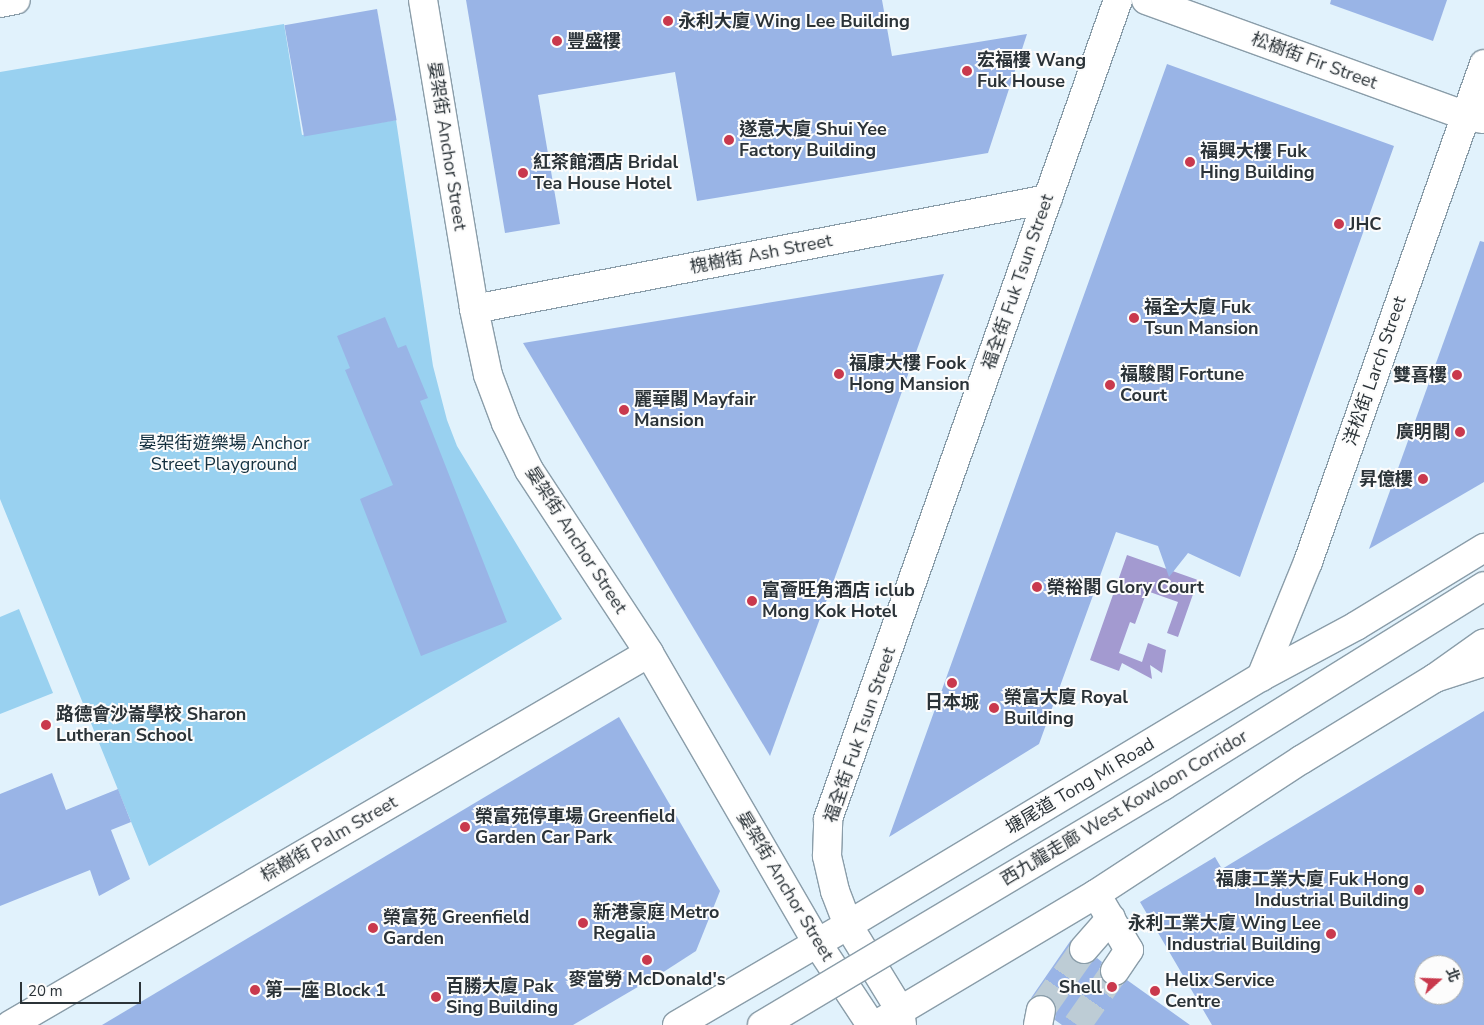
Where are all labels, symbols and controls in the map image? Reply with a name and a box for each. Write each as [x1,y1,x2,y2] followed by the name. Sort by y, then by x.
[678,10,910,32] place label: 永利大廈 Wing Lee Building
[662,15,674,27] marker: 永利大廈 Wing Lee Building
[1248,28,1380,94] street label: 松樹街 Fir Street
[567,30,621,52] place label: 豐盛樓
[551,35,563,47] marker: 豐盛樓
[977,50,1086,92] place label: 宏福樓 Wang Fuk House
[423,60,471,232] street label: 晏架街 Anchor Street
[961,65,973,77] marker: 宏福樓 Wang Fuk House
[739,119,887,162] place label: 遂意大廈 Shui Yee Factory Building
[723,134,735,146] marker: 遂意大廈 Shui Yee Factory Building
[1200,141,1315,183] place label: 福興大樓 Fuk Hing Building
[533,152,678,194] place label: 紅茶館酒店 Bridal Tea House Hotel
[1184,156,1196,168] marker: 福興大樓 Fuk Hing Building
[517,167,529,179] marker: 紅茶館酒店 Bridal Tea House Hotel
[978,191,1058,373] street label: 福全街 Fuk Tsun Street
[1349,213,1382,235] place label: JHC
[1333,218,1345,230] marker: JHC
[688,230,834,278] street label: 槐樹街 Ash Street
[1339,293,1411,449] street label: 洋松街 Larch Street
[1144,297,1259,340] place label: 福全大廈 Fuk Tsun Mansion
[1128,312,1140,324] marker: 福全大廈 Fuk Tsun Mansion
[849,353,970,396] place label: 福康大樓 Fook Hong Mansion
[1120,364,1244,406] place label: 福駿閣 Fortune Court
[1393,364,1447,386] place label: 雙喜樓
[833,368,845,380] marker: 福康大樓 Fook Hong Mansion
[1451,369,1463,381] marker: 雙喜樓
[1104,379,1116,391] marker: 福駿閣 Fortune Court
[634,389,756,432] place label: 麗華閣 Mayfair Mansion
[618,404,630,416] marker: 麗華閣 Mayfair Mansion
[1396,421,1450,443] place label: 廣明閣
[1454,426,1466,438] marker: 廣明閣
[139,433,309,476] park label: 晏架街遊樂場 Anchor Street Playground
[520,463,632,617] street label: 晏架街 Anchor Street
[1359,468,1413,490] place label: 昇億樓
[1417,473,1429,485] marker: 昇億樓
[1047,576,1204,598] place label: 榮裕閣 Glory Court
[762,580,915,622] place label: 富薈旺角酒店 iclub Mong Kok Hotel
[1031,581,1043,593] marker: 榮裕閣 Glory Court
[746,595,758,607] marker: 富薈旺角酒店 iclub Mong Kok Hotel
[820,644,900,826] street label: 福全街 Fuk Tsun Street
[946,677,958,689] marker: 日本城
[1004,687,1128,730] place label: 榮富大廈 Royal Building
[925,691,979,713] place label: 日本城
[988,702,1000,714] marker: 榮富大廈 Royal Building
[56,704,246,746] place label: 路德會沙崙學校 Sharon Lutheran School
[40,719,52,731] marker: 路德會沙崙學校 Sharon Lutheran School
[997,726,1251,890] street label: 西九龍走廊 West Kowloon Corridor
[1002,733,1158,839] street label: 塘尾道 Tong Mi Road
[257,791,401,887] street label: 棕樹街 Palm Street
[475,806,675,849] place label: 榮富苑停車場 Greenfield Garden Car Park
[732,807,838,965] street label: 晏架街 Anchor Street
[459,821,471,833] marker: 榮富苑停車場 Greenfield Garden Car Park
[1216,869,1409,912] place label: 福康工業大廈 Fuk Hong Industrial Building
[1413,884,1425,896] marker: 福康工業大廈 Fuk Hong Industrial Building
[593,902,719,944] place label: 新港豪庭 Metro Regalia
[383,907,529,950] place label: 榮富苑 Greenfield Garden
[1128,913,1321,956] place label: 永利工業大廈 Wing Lee Industrial Building
[577,917,589,929] marker: 新港豪庭 Metro Regalia
[367,922,379,934] marker: 榮富苑 Greenfield Garden
[1325,928,1337,940] marker: 永利工業大廈 Wing Lee Industrial Building
[641,954,653,966] marker: 麥當勞 McDonald's
[1414,955,1464,1005] north arrow
[1441,965,1464,985] text: 北
[568,968,726,990] place label: 麥當勞 McDonald's
[1165,970,1275,1012] place label: Helix Service Centre
[22,972,144,1004] scale bar
[446,976,558,1019] place label: 百勝大廈 Pak Sing Building
[1059,976,1102,998] place label: Shell
[265,979,386,1001] place label: 第一座 Block 1
[28,981,63,1001] text: 20 m
[1106,981,1118,993] marker: Shell
[249,984,261,996] marker: 第一座 Block 1
[1149,985,1161,997] marker: Helix Service Centre
[430,991,442,1003] marker: 百勝大廈 Pak Sing Building

